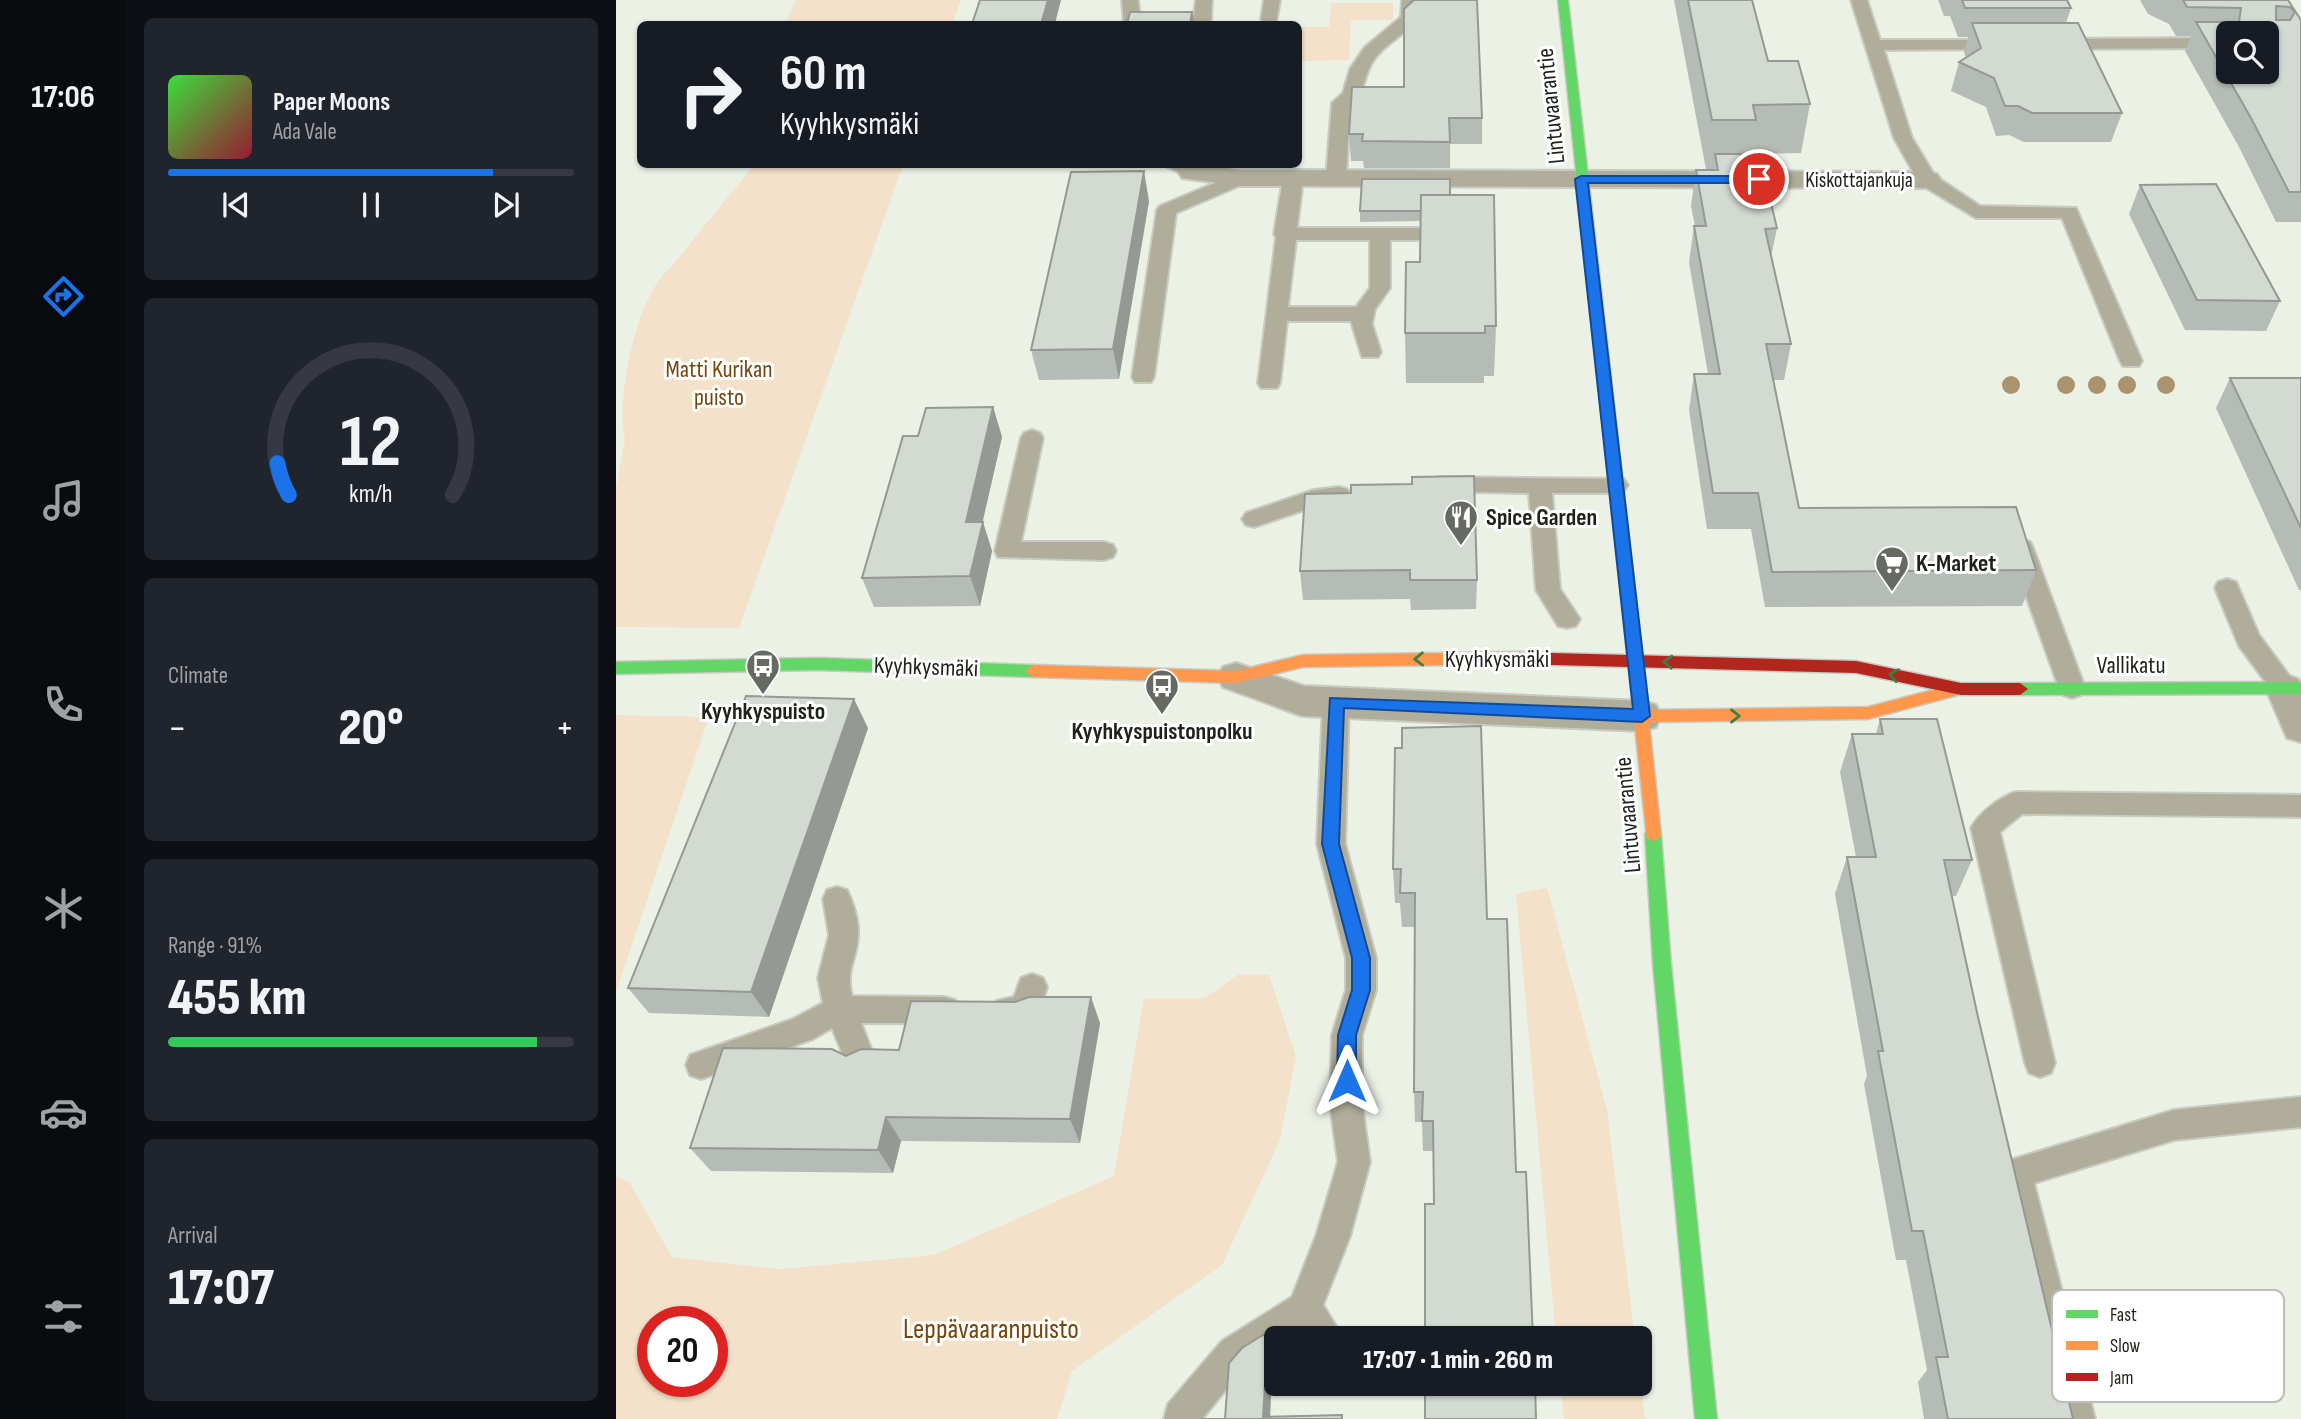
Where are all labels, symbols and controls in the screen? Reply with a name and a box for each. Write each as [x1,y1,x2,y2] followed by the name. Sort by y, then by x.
[2216,21,2279,84] map controls
[2216,21,2279,84] button: search
[780,45,867,104] text: 60 m
[1531,47,1571,165] street label: Lintuvaarantie
[665,49,756,140] icon: right
[31,78,95,117] text: 17:06
[273,87,390,118] text: Paper Moons
[780,105,919,144] text: Kyyhkysmäki
[273,118,337,146] text: Ada Vale
[1729,149,1789,209] pin
[1740,160,1778,198] icon: arrive
[1805,168,1913,193] street label: Kiskottajankuja
[217,186,255,224] icon: previous
[352,186,390,224] icon: pause
[487,186,525,224] icon: next
[39,272,88,321] icon: directions
[665,355,773,412] park label: Matti Kurikan puisto
[340,400,402,488] text: 12
[39,476,88,525] icon: music
[349,479,393,510] text: km/h
[1442,498,1480,547] restaurant icon: Spice Garden
[1486,503,1597,532] place label: Spice Garden
[1873,544,1911,593] supermarket icon: K-Market
[1916,549,1996,578] place label: K-Market
[1445,645,1549,674] street label: Kyyhkysmäki
[744,647,782,696] bus stop icon: Kyyhkyspuisto
[873,651,979,683] street label: Kyyhkysmäki
[1413,651,1424,667] one-way arrow
[2097,651,2165,680] street label: Vallikatu
[1662,654,1673,669] one-way arrow
[168,662,228,690] text: Climate
[1143,667,1181,716] bus stop icon: Kyyhkyspuistonpolku
[1888,668,1900,683] one-way arrow
[39,680,88,729] icon: phone
[338,697,404,760] text: 20°
[701,697,825,726] place label: Kyyhkyspuisto
[168,706,187,751] text: −
[555,706,574,751] text: +
[1730,708,1740,724] one-way arrow
[1071,717,1253,746] place label: Kyyhkyspuistonpolku
[1608,756,1648,874] street label: Lintuvaarantie
[39,884,88,933] icon: climate
[168,932,262,960] text: Range · 91%
[168,967,307,1030] text: 455 km
[1310,1044,1384,1118] position arrow
[39,1088,88,1137] icon: car
[168,1222,217,1250] text: Arrival
[168,1257,274,1320] text: 17:07
[2052,1290,2284,1402] legend
[39,1292,88,1341] icon: filters
[2110,1304,2137,1327] text: Fast
[637,1306,728,1397] speed limit sign: 20
[903,1313,1079,1346] park label: Leppävaaranpuisto
[2110,1335,2140,1358] text: Slow
[1363,1345,1553,1376] text: 17:07 · 1 min · 260 m
[2109,1367,2133,1390] text: Jam

